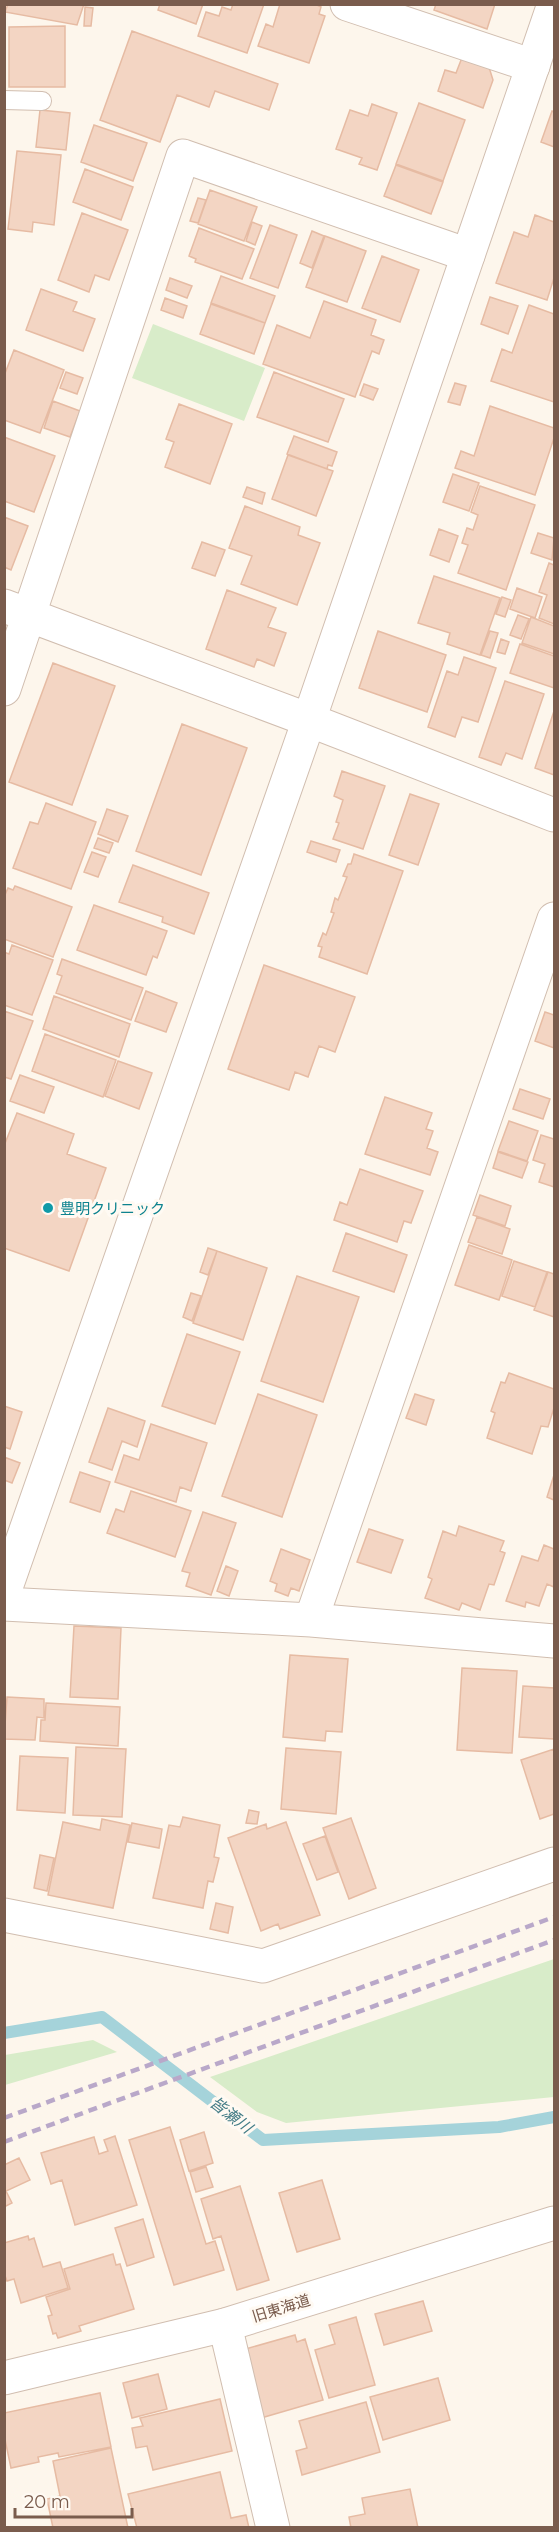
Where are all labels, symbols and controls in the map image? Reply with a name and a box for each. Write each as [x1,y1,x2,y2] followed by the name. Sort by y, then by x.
[60,1199,165,1218] place label: 豊明クリニック
[41,1201,55,1215] marker: 豊明クリニック
[206,2093,257,2138] water label: 皆瀬川
[250,2290,312,2326] street label: 旧東海道
[15,2481,132,2519] scale bar
[24,2491,70,2513] text: 20 m

